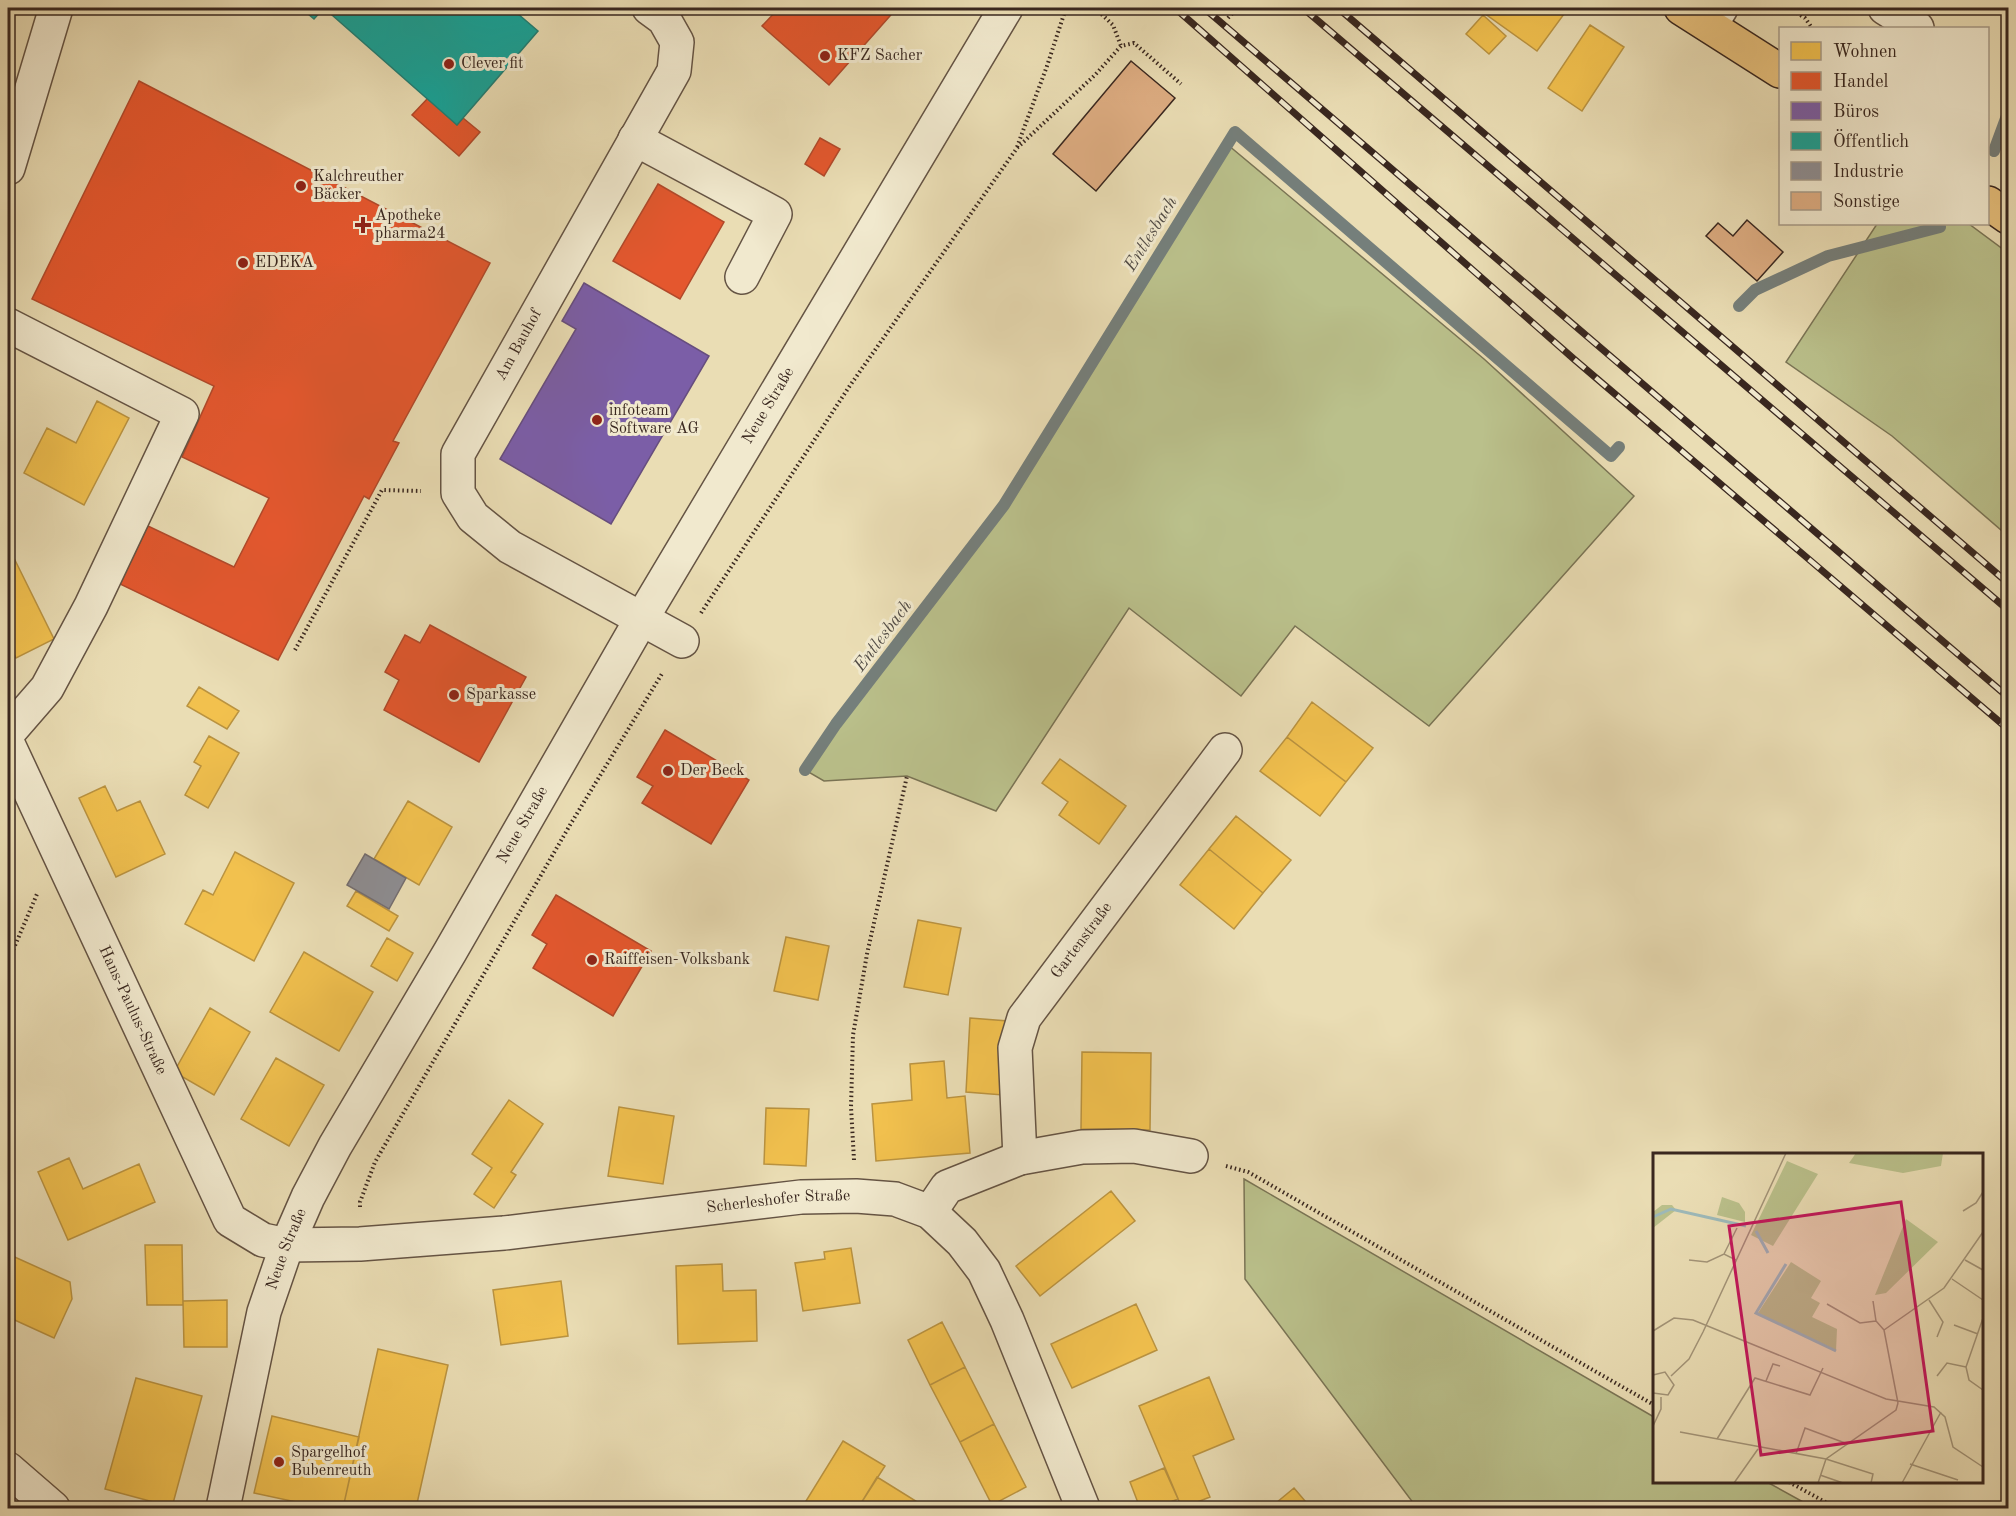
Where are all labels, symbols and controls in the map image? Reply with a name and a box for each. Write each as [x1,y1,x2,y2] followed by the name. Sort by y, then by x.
[1779,27,1989,225] legend
[1833,43,1897,61] text: Wohnen
[837,48,923,64] place label: KFZ Sacher
[818,49,832,63] marker: KFZ Sacher
[461,56,524,72] place label: Clever fit
[442,57,456,71] marker: Clever fit
[1833,73,1888,91] text: Handel
[1833,103,1879,121] text: Büros
[1833,129,1909,151] text: Öffentlich
[1833,163,1903,181] text: Industrie
[313,169,404,203] place label: Kalchreuther Bäcker
[294,179,308,193] marker: Kalchreuther Bäcker
[1833,193,1900,211] text: Sonstige
[1121,194,1181,275] water label: Entlesbach
[375,208,446,242] place label: Apotheke pharma24
[356,218,370,232] marker: Apotheke pharma24
[255,255,314,271] place label: EDEKA
[236,256,250,270] marker: EDEKA
[493,306,545,383] street label: Am Bauhof
[740,365,797,447] street label: Neue Straße
[609,403,699,437] place label: infoteam Software AG
[590,413,604,427] marker: infoteam Software AG
[850,597,915,676] water label: Entlesbach
[466,687,536,703] place label: Sparkasse
[447,688,461,702] marker: Sparkasse
[680,763,745,779] place label: Der Beck
[661,764,675,778] marker: Der Beck
[495,784,551,866] street label: Neue Straße
[1048,900,1115,982] street label: Gartenstraße
[95,944,169,1077] street label: Hans-Paulus-Straße
[604,952,750,968] place label: Raiffeisen-Volksbank
[585,953,599,967] marker: Raiffeisen-Volksbank
[1653,1153,1983,1483] inset map
[706,1188,850,1216] street label: Scherleshofer Straße
[264,1206,310,1292] street label: Neue Straße
[291,1445,372,1479] place label: Spargelhof Bubenreuth
[272,1455,286,1469] marker: Spargelhof Bubenreuth

